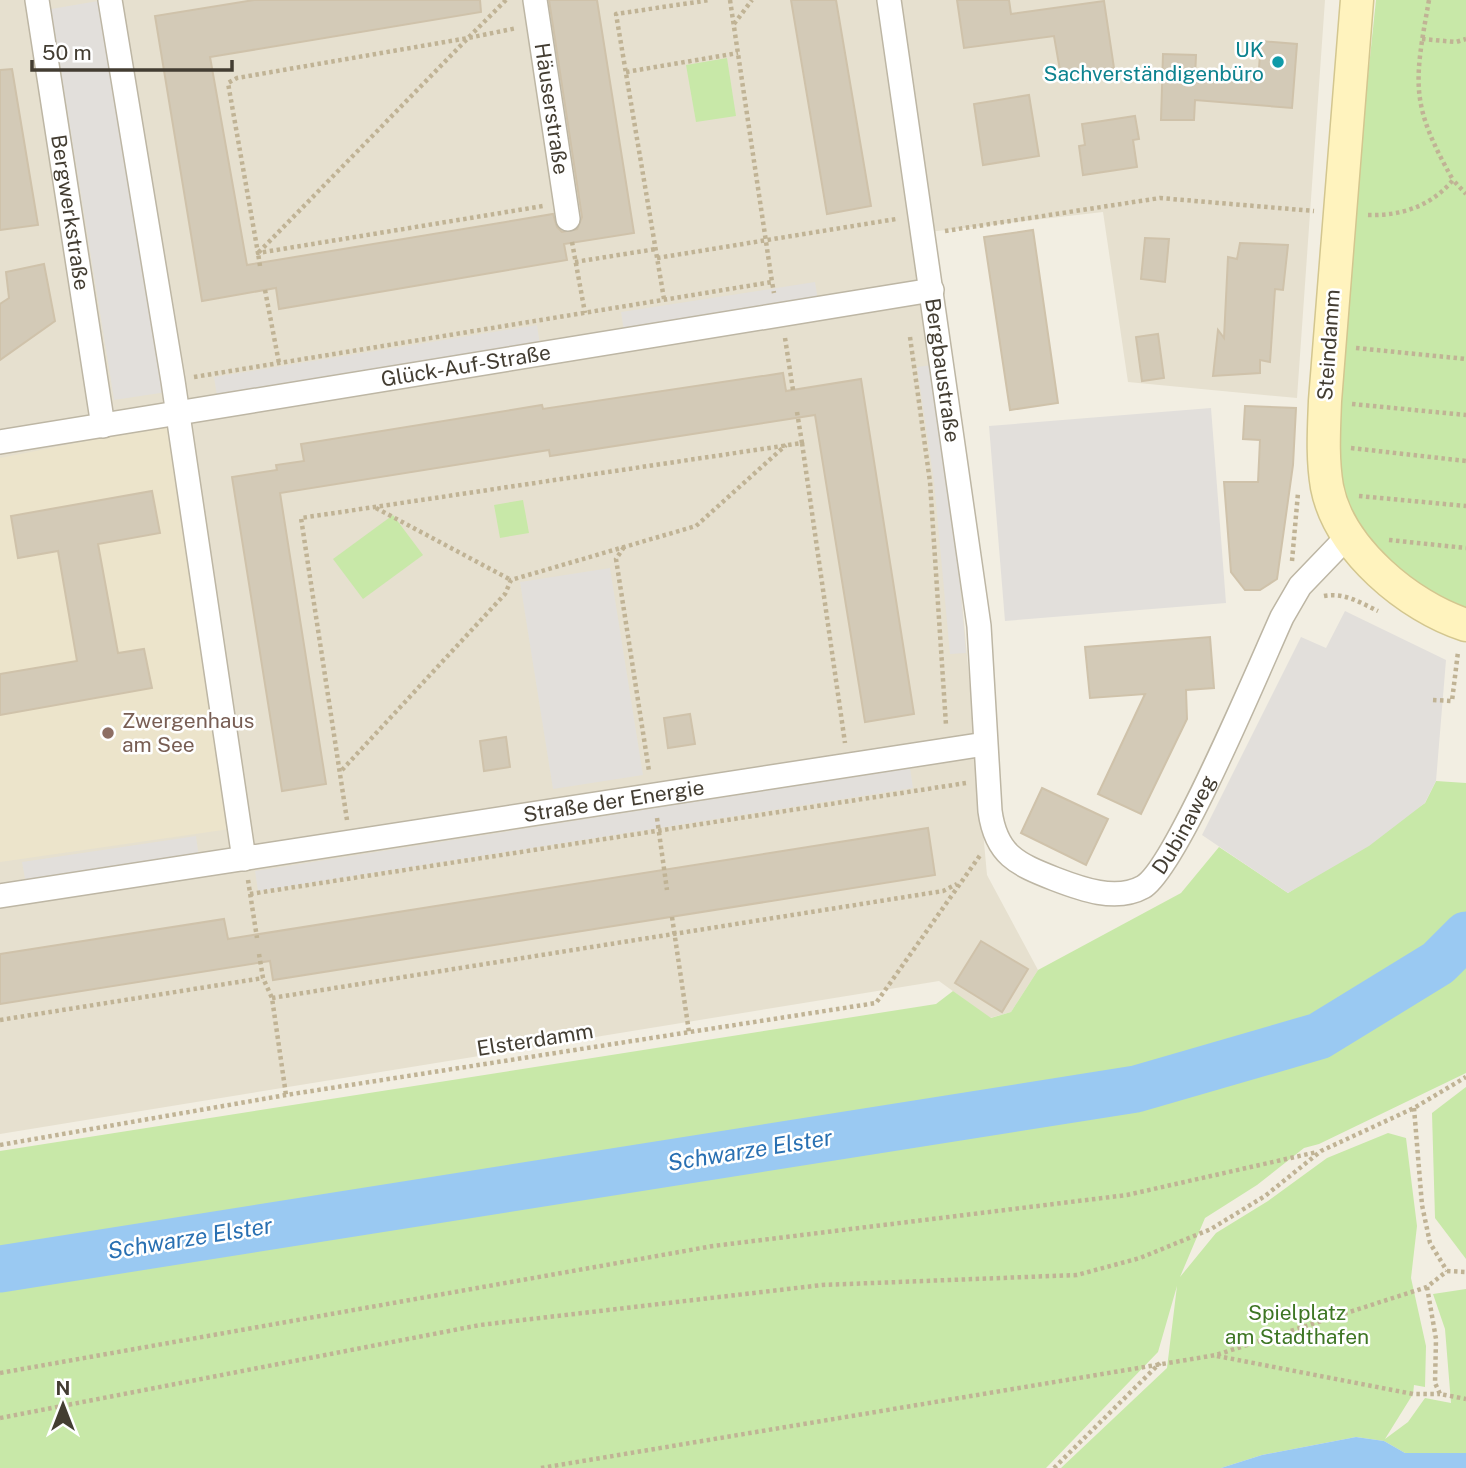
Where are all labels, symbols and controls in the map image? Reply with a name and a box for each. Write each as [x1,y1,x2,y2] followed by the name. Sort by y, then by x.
[32,28,231,72] scale bar
[1043,37,1264,86] place label: UK Sachverständigenbüro
[42,40,92,65] text: 50 m
[530,41,574,176] street label: Häuserstraße
[1270,54,1286,70] marker: UK Sachverständigenbüro
[46,133,95,292] street label: Bergwerkstraße
[1312,289,1345,401] street label: Steindamm
[920,296,965,444] street label: Bergbaustraße
[379,339,552,392] street label: Glück-Auf-Straße
[122,708,254,757] place label: Zwergenhaus am See
[100,725,116,741] marker: Zwergenhaus am See
[1147,771,1221,879] street label: Dubinaweg
[521,774,706,827] street label: Straße der Energie
[475,1018,595,1061] street label: Elsterdamm
[666,1123,834,1176] water label: Schwarze Elster
[106,1211,274,1264] water label: Schwarze Elster
[1225,1300,1369,1349] park label: Spielplatz am Stadthafen
[28,1370,98,1440] north arrow
[56,1377,70,1399] text: N

